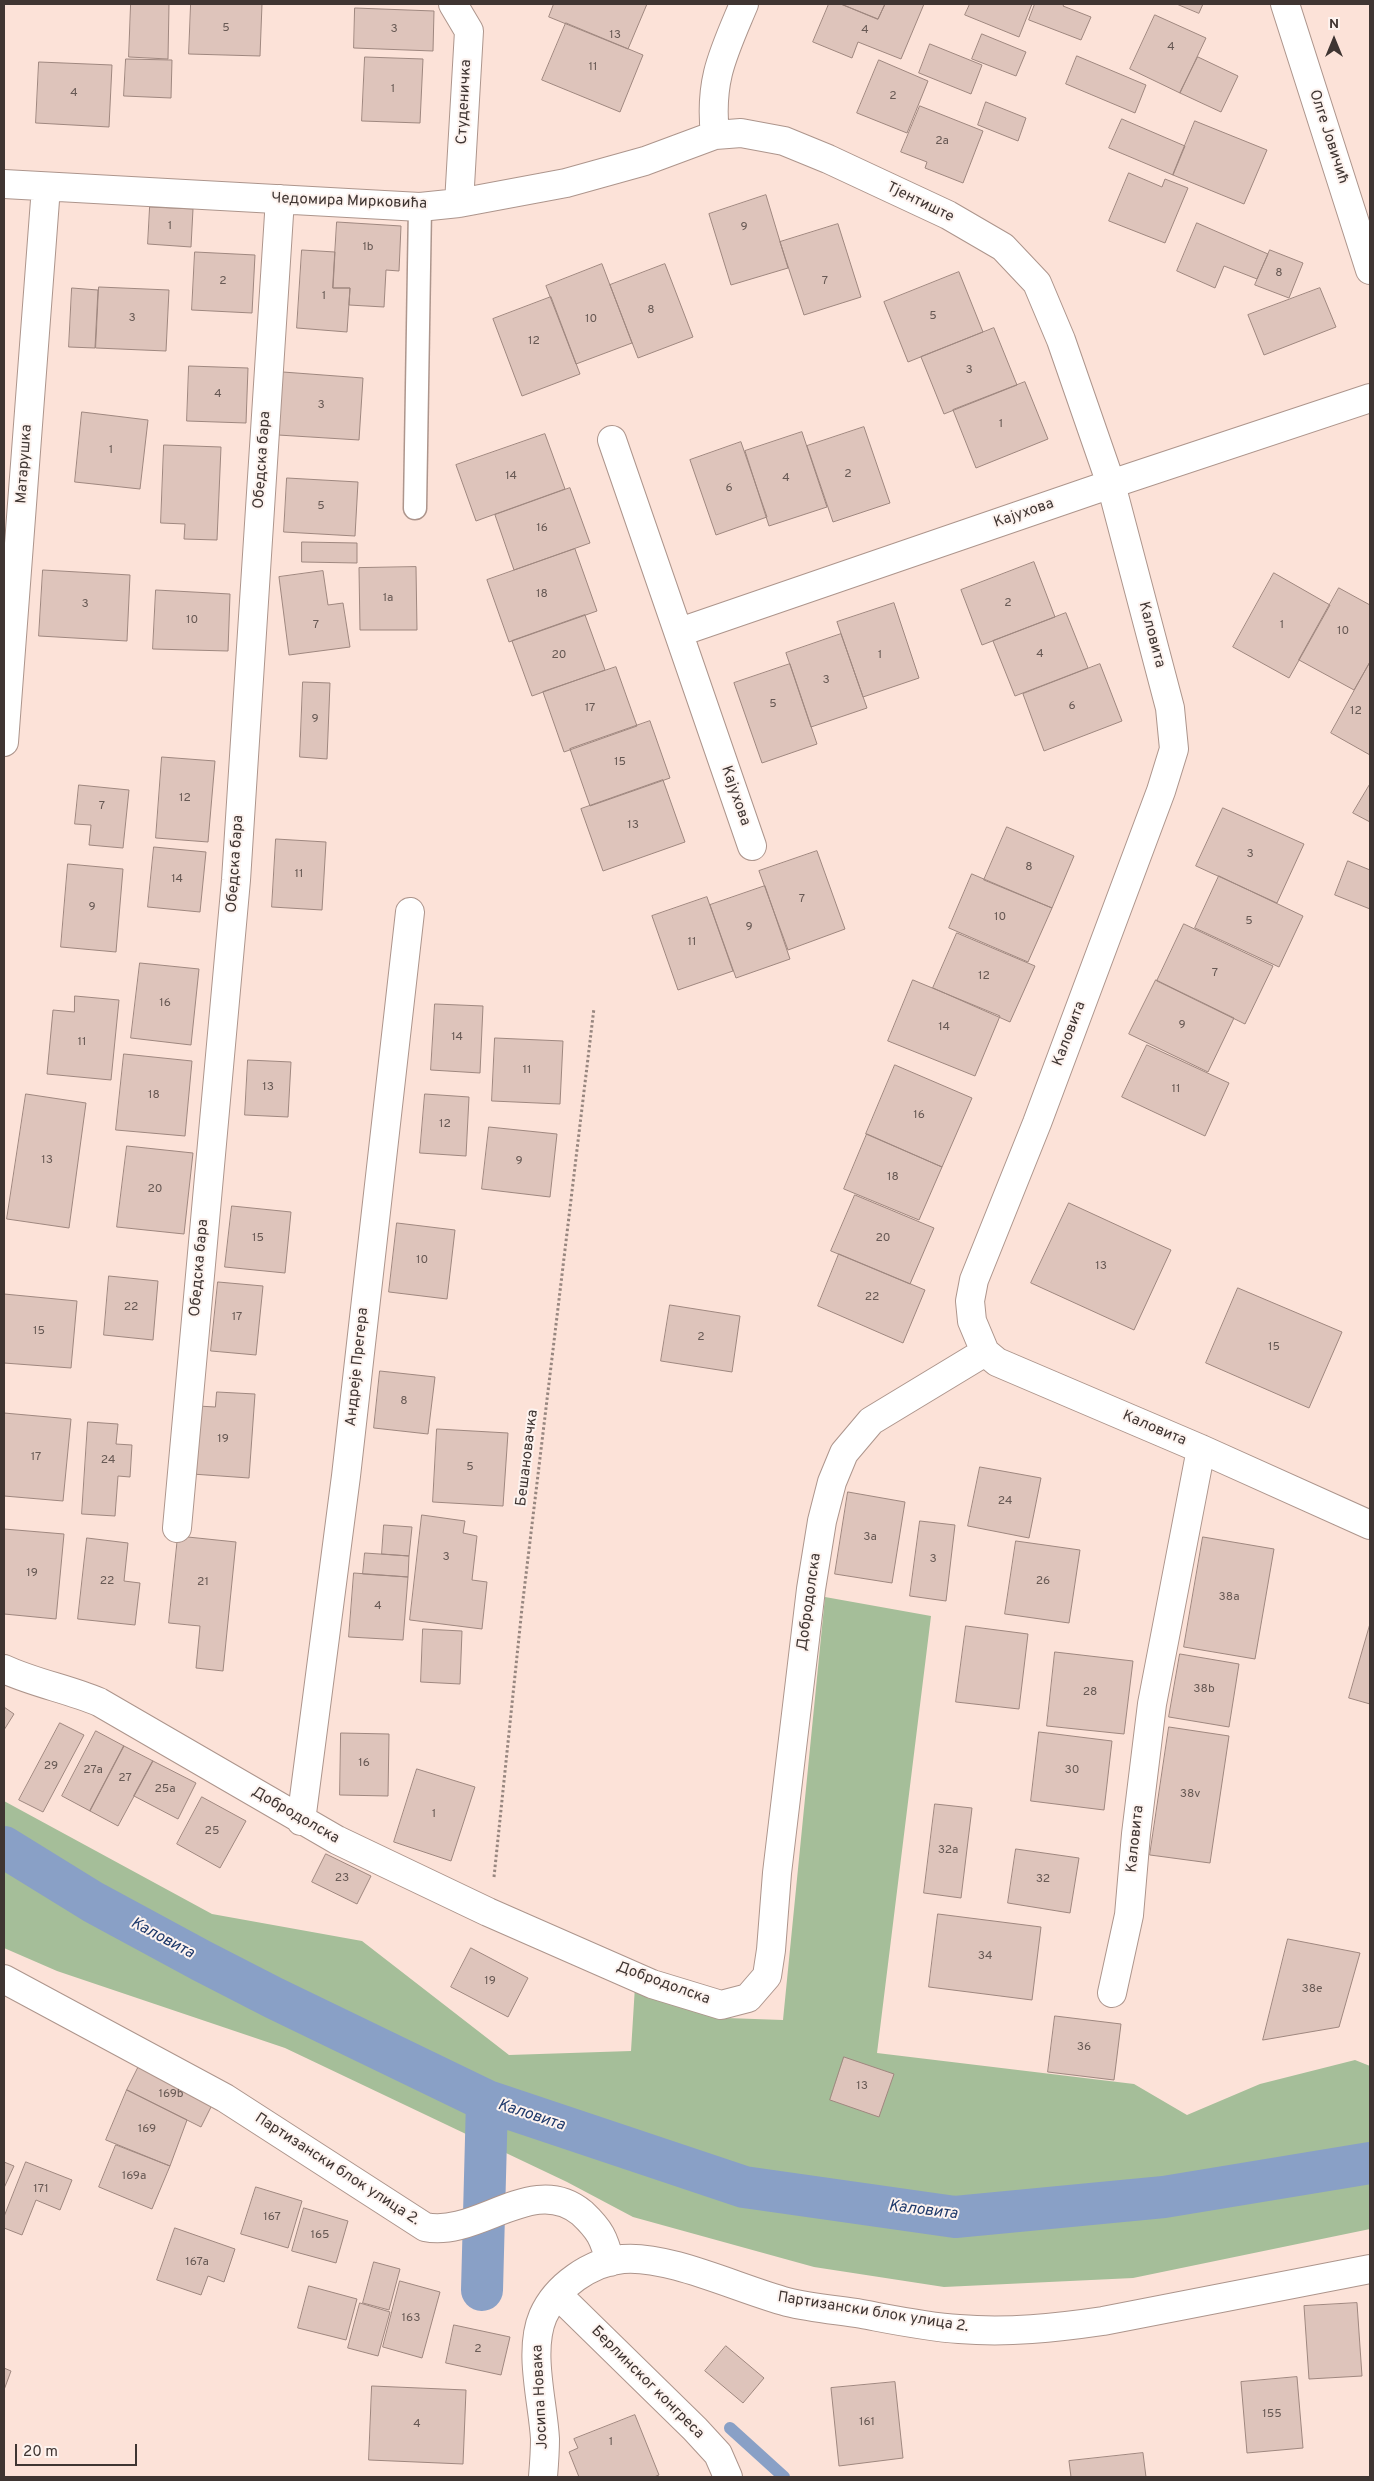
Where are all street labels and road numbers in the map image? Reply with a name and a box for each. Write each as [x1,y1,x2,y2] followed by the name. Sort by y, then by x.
[454,59,476,145] street label: Студеничка
[1304,88,1352,186] street label: Олге Јовичић
[883,179,957,227] street label: Тјентиште
[271,190,427,214] street label: Чедомира Мирковића
[251,410,275,510] street label: Обедска бара
[13,424,37,504] street label: Матарушка
[992,495,1056,533] street label: Кајухова
[1134,600,1168,670] street label: Каловита
[716,764,754,828] street label: Кајухова
[224,814,248,914] street label: Обедска бара
[1049,999,1091,1069] street label: Каловита
[187,1218,213,1318] street label: Обедска бара
[343,1307,373,1427] street label: Андреје Прегера
[1119,1408,1189,1450] street label: Каловита
[513,1409,543,1507] street label: Бешановачка
[794,1552,826,1652] street label: Добродолска
[248,1784,342,1848] street label: Добродолска
[1124,1804,1148,1874] street label: Каловита
[614,1959,712,2009] street label: Добродолска
[251,2110,423,2230] street label: Партизански блок улица 2.
[776,2289,970,2337] street label: Партизански блок улица 2.
[587,2323,707,2443] street label: Берлинског конгреса
[529,2344,553,2450] street label: Јосипа Новака

